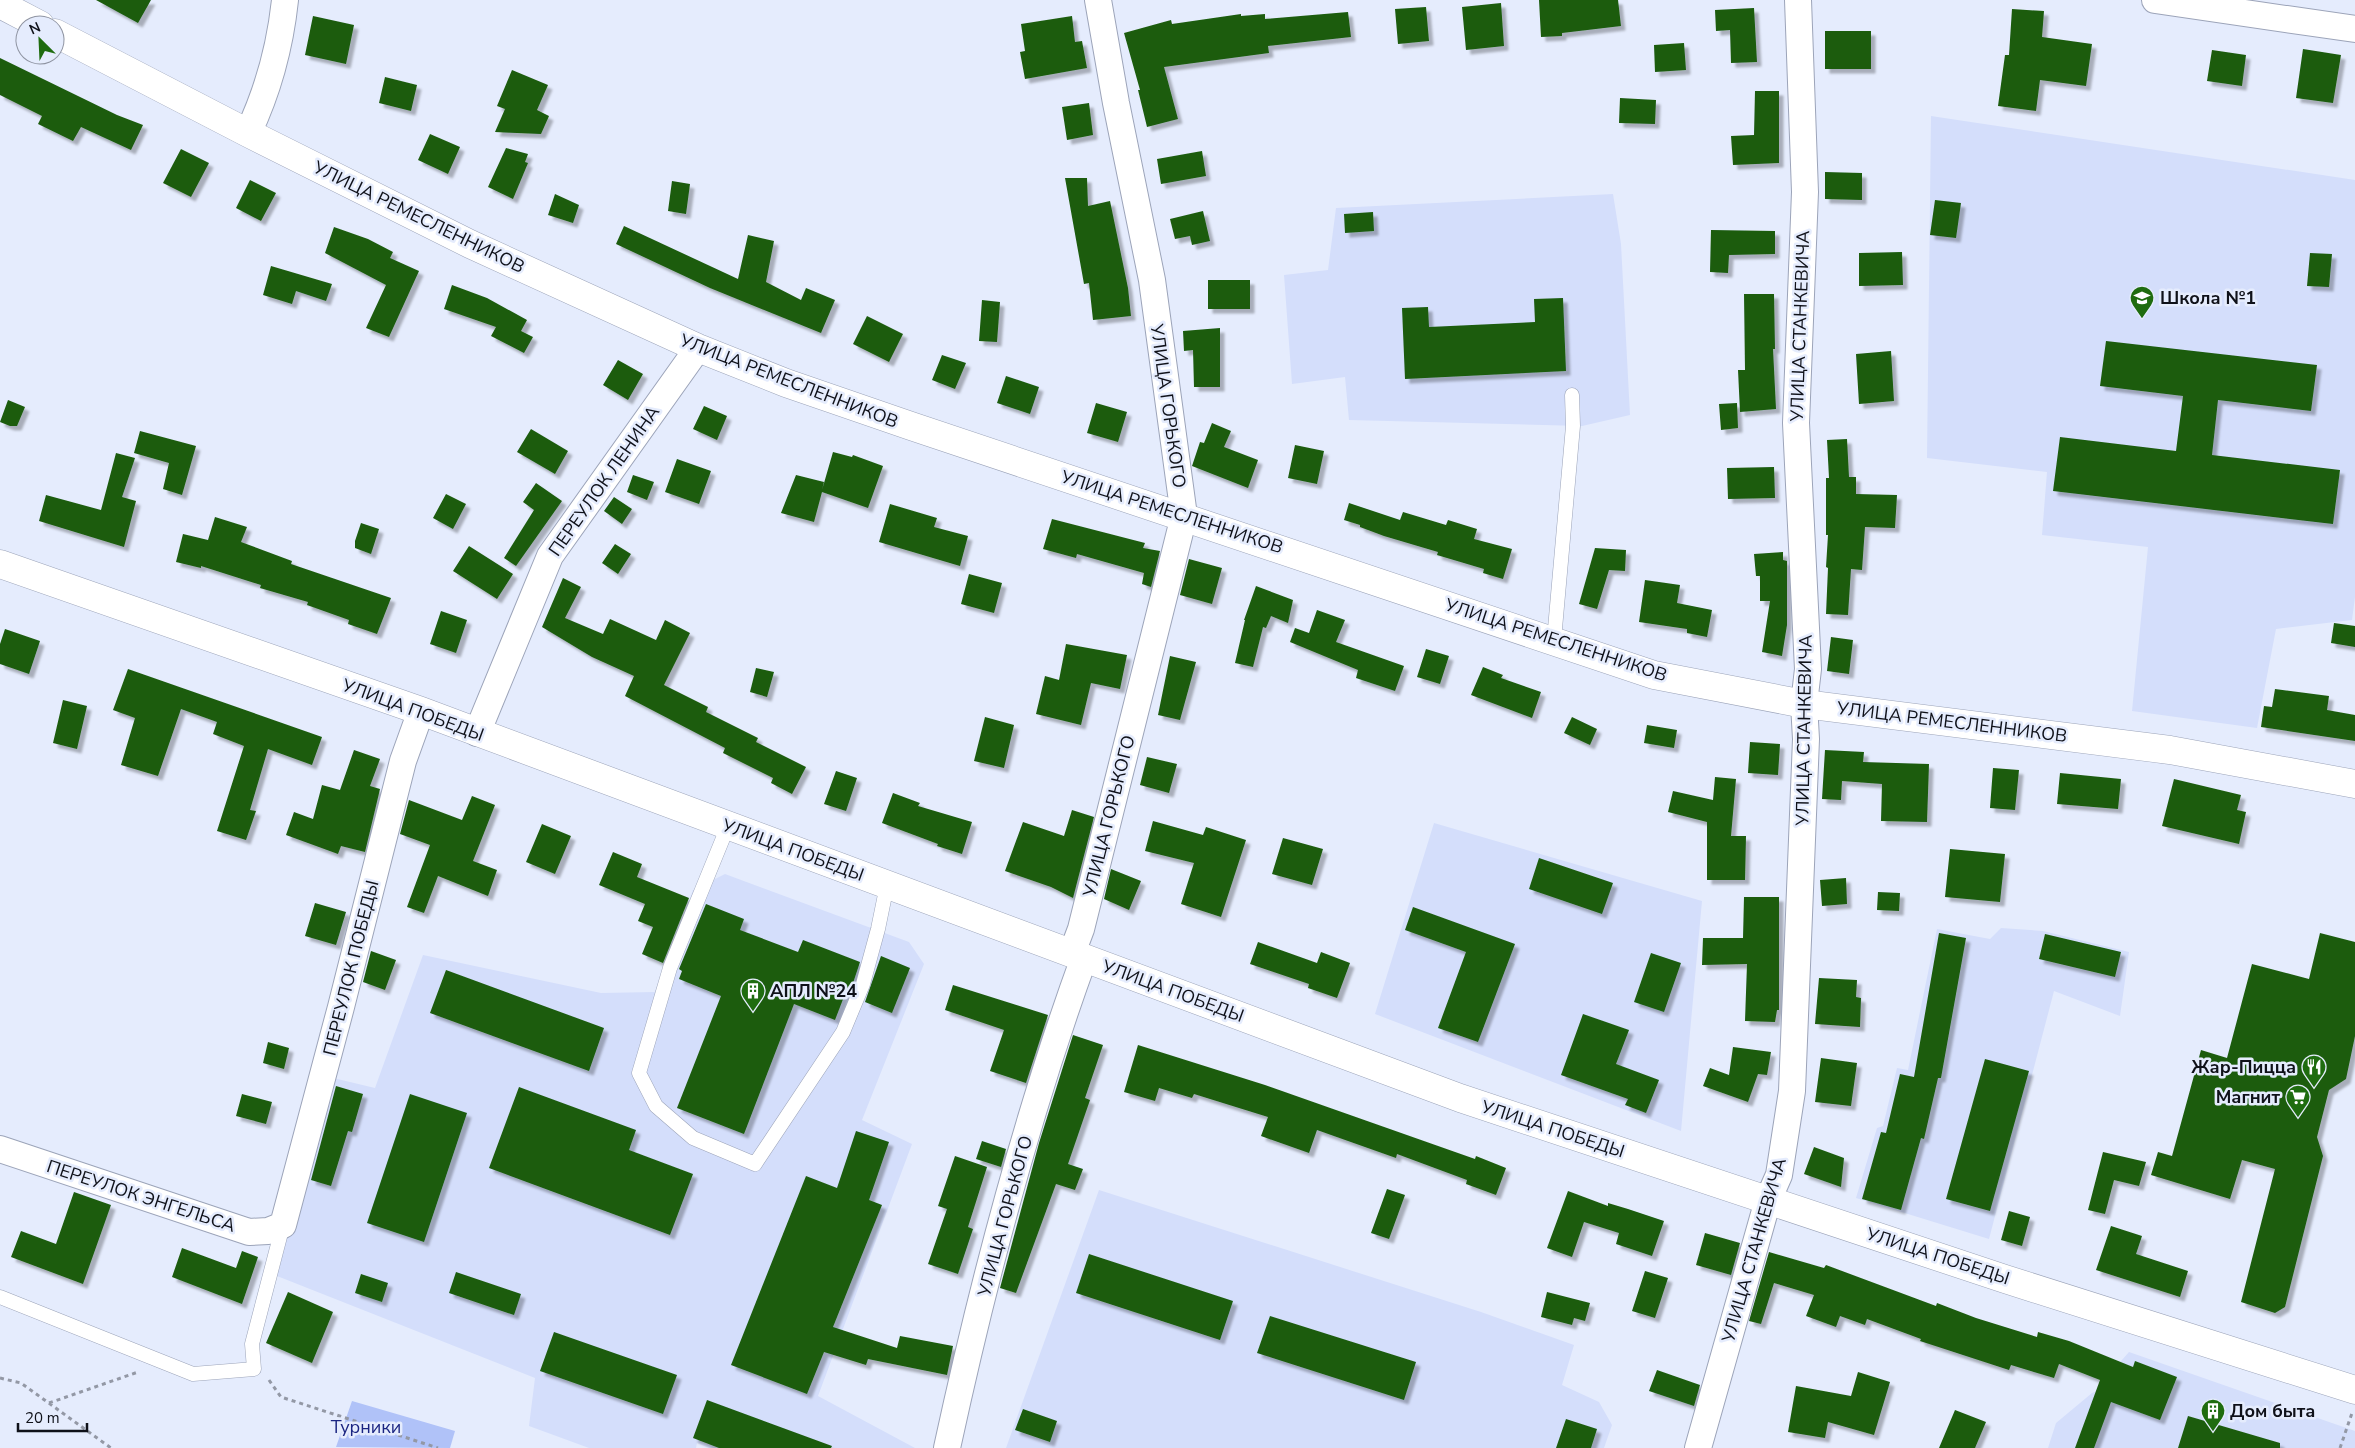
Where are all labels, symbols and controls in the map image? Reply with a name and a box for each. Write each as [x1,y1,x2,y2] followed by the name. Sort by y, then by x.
[15,15,65,65] north arrow
[26,18,44,39] text: N
[309,155,529,279] street label: УЛИЦА РЕМЕСЛЕННИКОВ
[1785,230,1815,423] street label: УЛИЦА СТАНКЕВИЧА
[2129,285,2155,319] school or university icon: Школа №1
[2160,286,2256,310] place label: Школа №1
[1144,321,1191,490] street label: УЛИЦА ГОРЬКОГО
[675,328,902,434] street label: УЛИЦА РЕМЕСЛЕННИКОВ
[543,401,665,561] street label: ПЕРЕУЛОК ЛЕНИНА
[1057,464,1286,559] street label: УЛИЦА РЕМЕСЛЕННИКОВ
[1441,592,1670,687] street label: УЛИЦА РЕМЕСЛЕННИКОВ
[1790,634,1818,827] street label: УЛИЦА СТАНКЕВИЧА
[338,673,487,747] street label: УЛИЦА ПОБЕДЫ
[1834,696,2069,748] street label: УЛИЦА РЕМЕСЛЕННИКОВ
[1077,733,1141,900] street label: УЛИЦА ГОРЬКОГО
[718,813,867,887] street label: УЛИЦА ПОБЕДЫ
[318,878,384,1058] street label: ПЕРЕУЛОК ПОБЕДЫ
[1098,954,1247,1028] street label: УЛИЦА ПОБЕДЫ
[740,978,766,1012] building icon: АПЛ №24
[770,979,857,1003] place label: АПЛ №24
[2301,1054,2327,1088] restaurant icon: Жар-Пицца
[2191,1055,2296,1079] place label: Жар-Пицца
[2285,1084,2311,1118] supermarket icon: Магнит
[2216,1085,2280,1109] place label: Магнит
[1477,1094,1628,1163] street label: УЛИЦА ПОБЕДЫ
[972,1133,1038,1300] street label: УЛИЦА ГОРЬКОГО
[44,1154,238,1238] street label: ПЕРЕУЛОК ЭНГЕЛЬСА
[1716,1155,1792,1346] street label: УЛИЦА СТАНКЕВИЧА
[1862,1221,2013,1290] street label: УЛИЦА ПОБЕДЫ
[2200,1398,2226,1432] building icon: Дом быта
[2230,1399,2315,1423] place label: Дом быта
[18,1400,86,1432] scale bar
[25,1408,60,1428] text: 20 m
[331,1415,401,1439] park label: Турники

